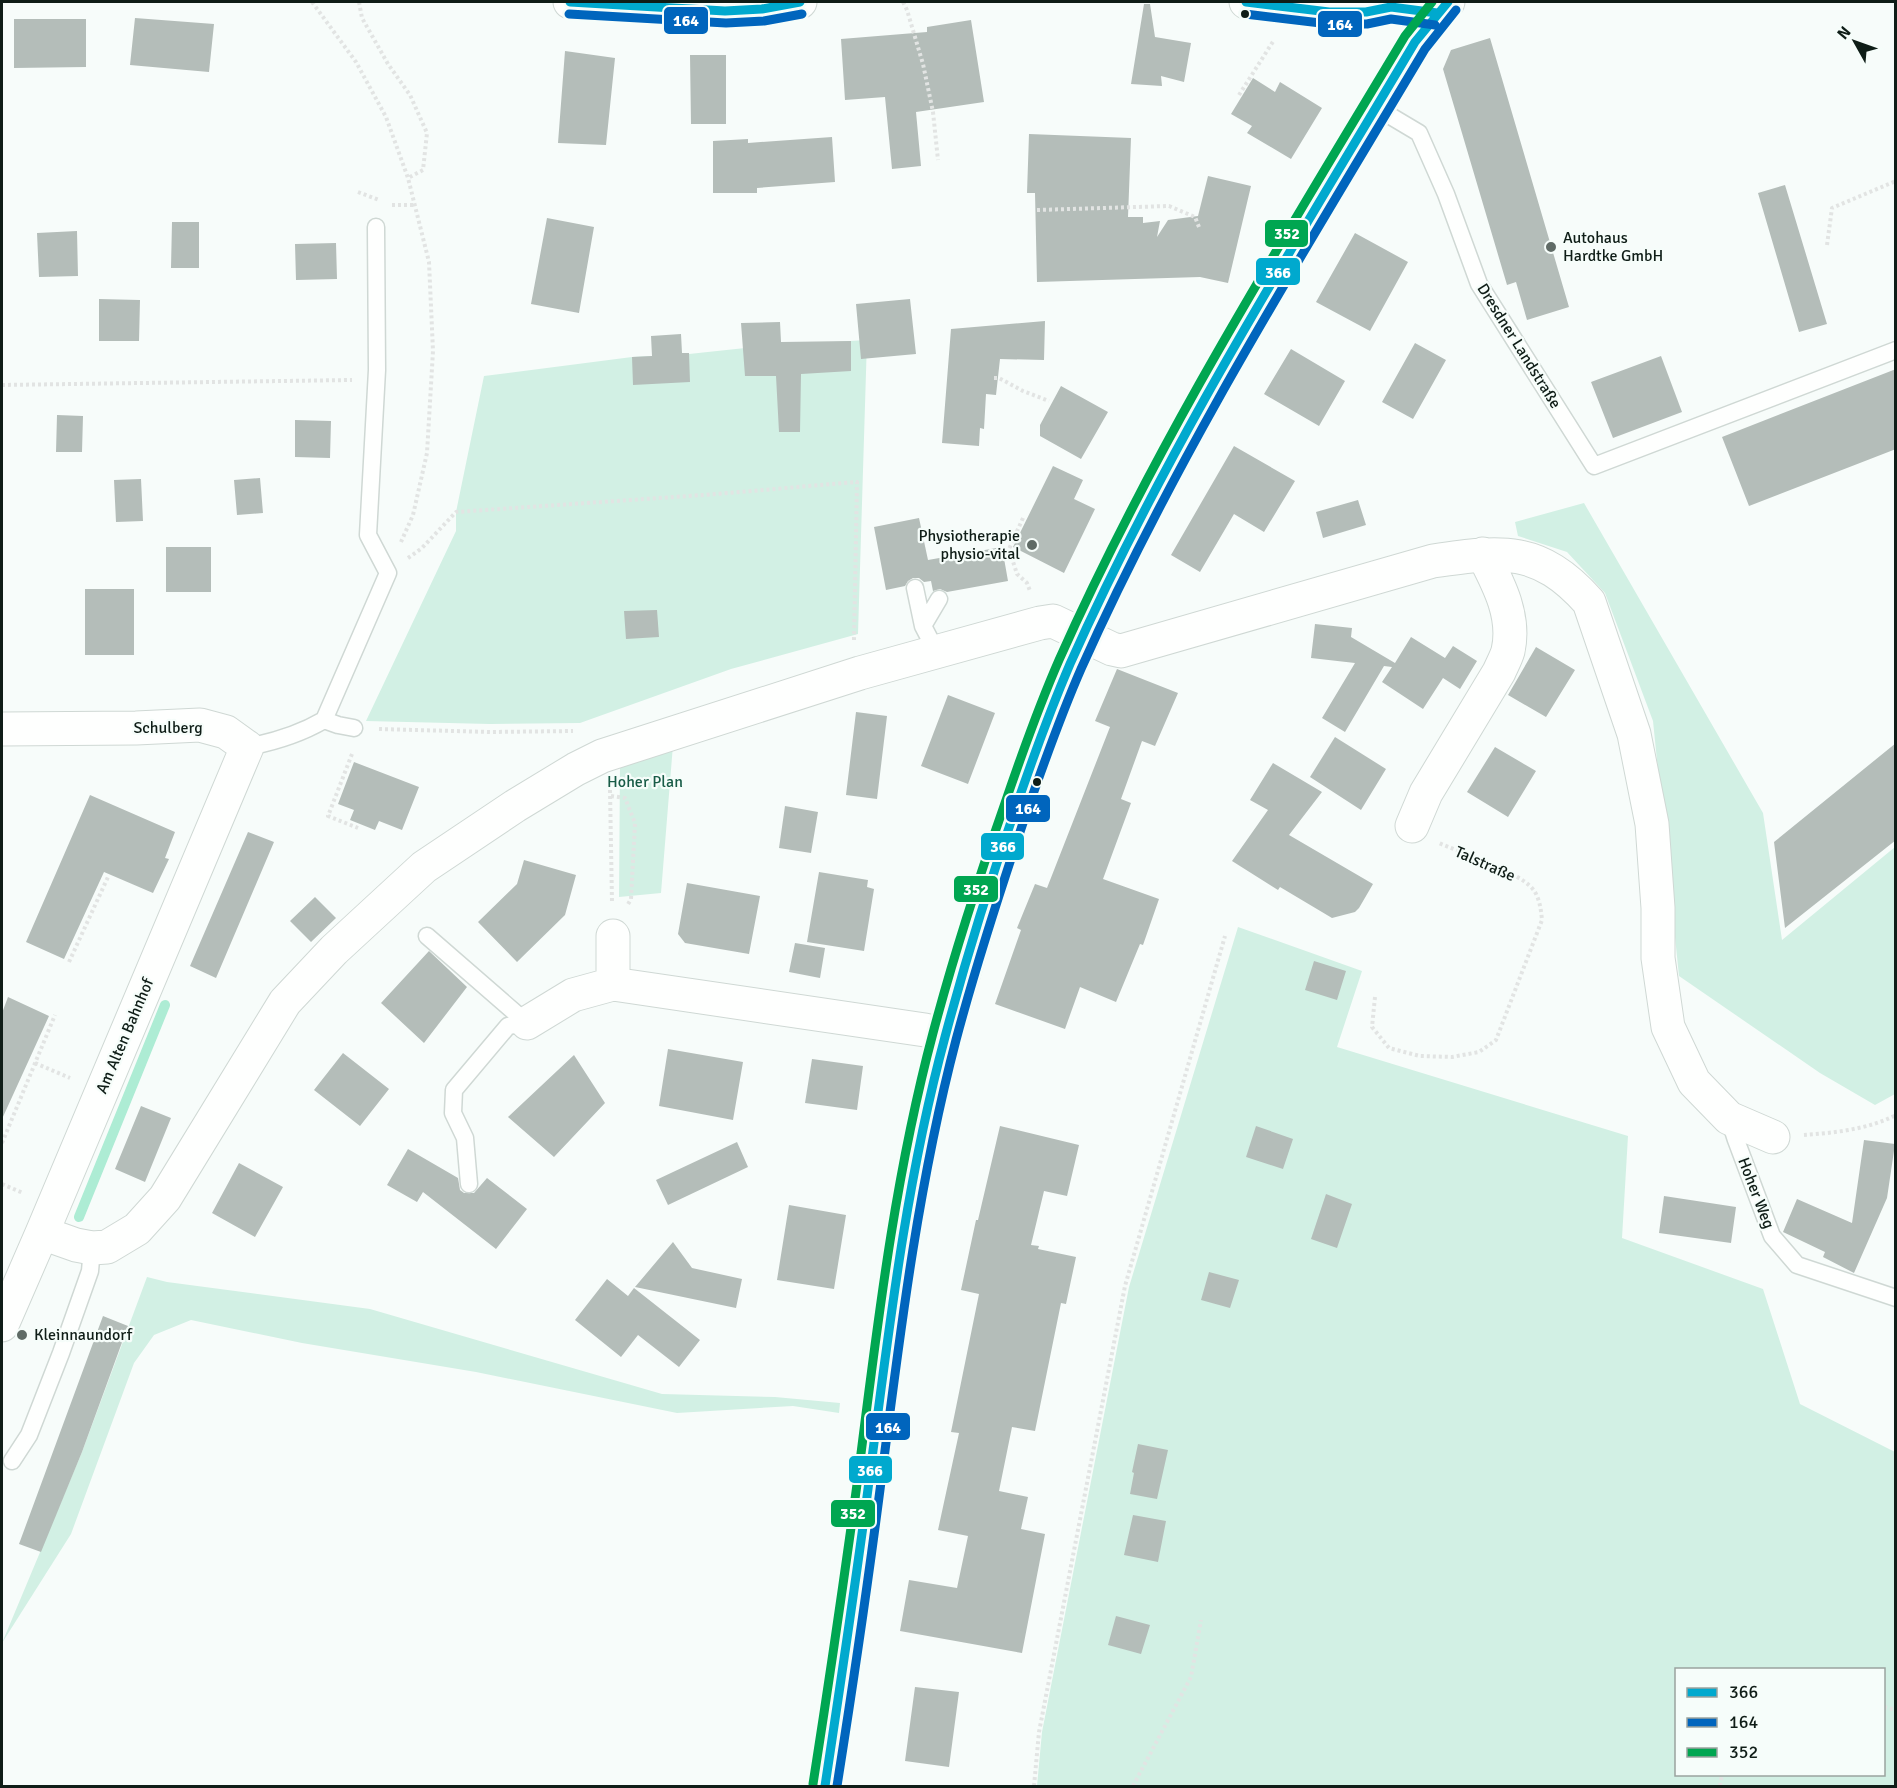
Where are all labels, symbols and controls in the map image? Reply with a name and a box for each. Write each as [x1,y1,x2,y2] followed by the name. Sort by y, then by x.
[663,6,709,35] line badge: 164
[1239,8,1251,20] unlabelled marker
[1317,10,1363,38] line badge: 164
[673,11,699,31] text: 164
[1825,12,1885,72] north arrow
[1327,15,1353,35] text: 164
[1833,22,1856,44] text: N
[1264,219,1309,248] line badge: 352
[1274,224,1300,244] text: 352
[1563,228,1663,266] place label: Autohaus Hardtke GmbH
[1544,240,1558,254] marker: Autohaus Hardtke GmbH
[1255,257,1301,286] line badge: 366
[1265,263,1291,283] text: 366
[1472,280,1566,412] street label: Dresdner Landstraße
[918,526,1020,564] place label: Physiotherapie physio-vital
[1025,538,1039,552] marker: Physiotherapie physio-vital
[133,718,203,738] street label: Schulberg
[607,772,683,792] park label: Hoher Plan
[1031,776,1043,788] unlabelled marker
[1005,794,1051,823] line badge: 164
[1015,799,1041,819] text: 164
[980,832,1025,861] line badge: 366
[990,837,1016,857] text: 366
[1452,842,1518,886] street label: Talstraße
[953,875,999,903] line badge: 352
[963,880,989,900] text: 352
[92,975,159,1097] street label: Am Alten Bahnhof
[1733,1155,1779,1231] street label: Hoher Weg
[34,1325,133,1345] place label: Kleinnaundorf
[15,1328,29,1342] marker: Kleinnaundorf
[865,1412,911,1441] line badge: 164
[875,1418,901,1438] text: 164
[848,1455,893,1484] line badge: 366
[857,1461,883,1481] text: 366
[830,1499,876,1528] line badge: 352
[840,1504,866,1524] text: 352
[1675,1668,1885,1776] legend
[1729,1681,1758,1703] text: 366
[1729,1711,1758,1733] text: 164
[1729,1741,1758,1763] text: 352

